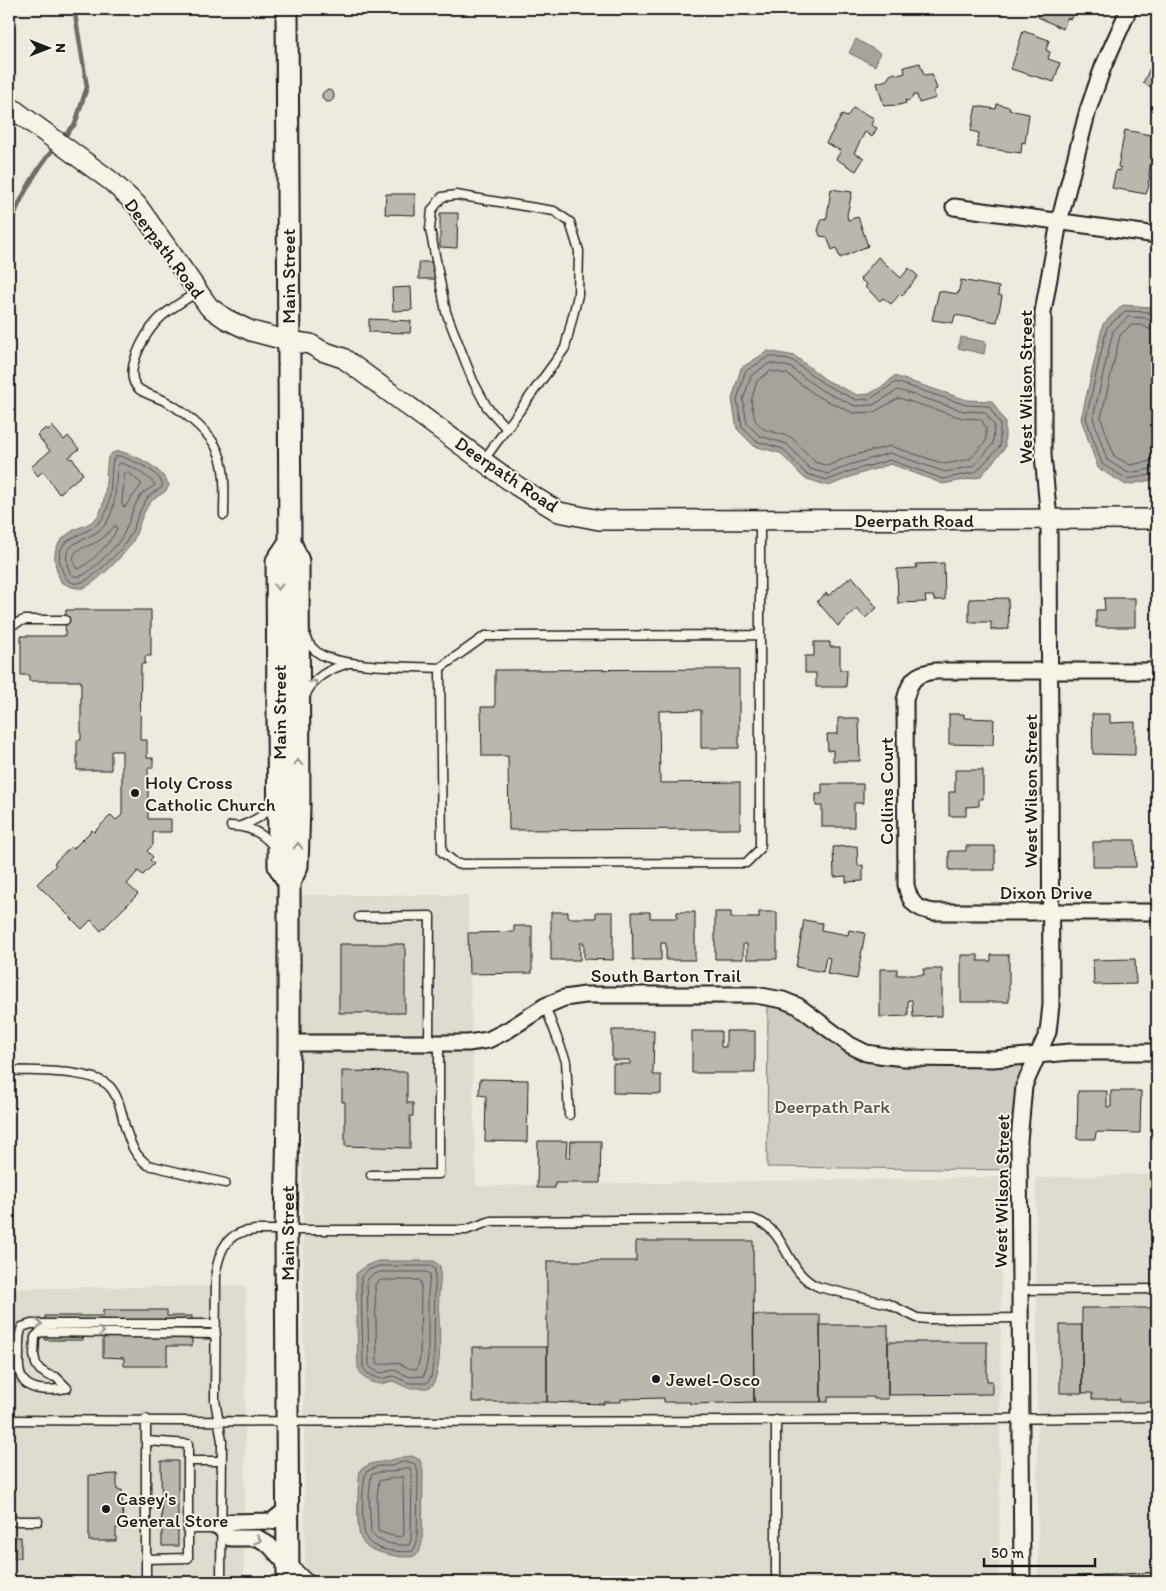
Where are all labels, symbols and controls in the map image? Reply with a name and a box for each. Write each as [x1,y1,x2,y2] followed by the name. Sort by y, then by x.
[22,22,72,72] north arrow
[52,43,69,53] text: N
[119,194,210,303] street label: Deerpath Road
[277,228,300,324] street label: Main Street
[1014,310,1037,464] street label: West Wilson Street
[451,431,563,517] street label: Deerpath Road
[854,509,974,532] street label: Deerpath Road
[273,584,283,591] one-way arrow
[268,664,291,760] street label: Main Street
[309,680,318,689] one-way arrow
[1019,714,1042,868] street label: West Wilson Street
[875,737,898,845] street label: Collins Court
[293,759,303,767] one-way arrow
[145,771,276,816] place label: Holy Cross Catholic Church
[129,787,141,799] marker: Holy Cross Catholic Church
[293,842,303,850] one-way arrow
[999,881,1093,904] street label: Dixon Drive
[591,964,742,987] street label: South Barton Trail
[774,1095,890,1118] park label: Deerpath Park
[989,1114,1014,1268] street label: West Wilson Street
[276,1185,299,1281] street label: Main Street
[35,1318,43,1329] one-way arrow
[98,1327,106,1338] one-way arrow
[666,1368,760,1391] place label: Jewel-Osco
[650,1373,662,1385] marker: Jewel-Osco
[116,1487,228,1532] place label: Casey's General Store
[100,1503,112,1515] marker: Casey's General Store
[253,1535,262,1545] one-way arrow
[984,1536,1095,1568] scale bar
[991,1544,1024,1562] text: 50 m

